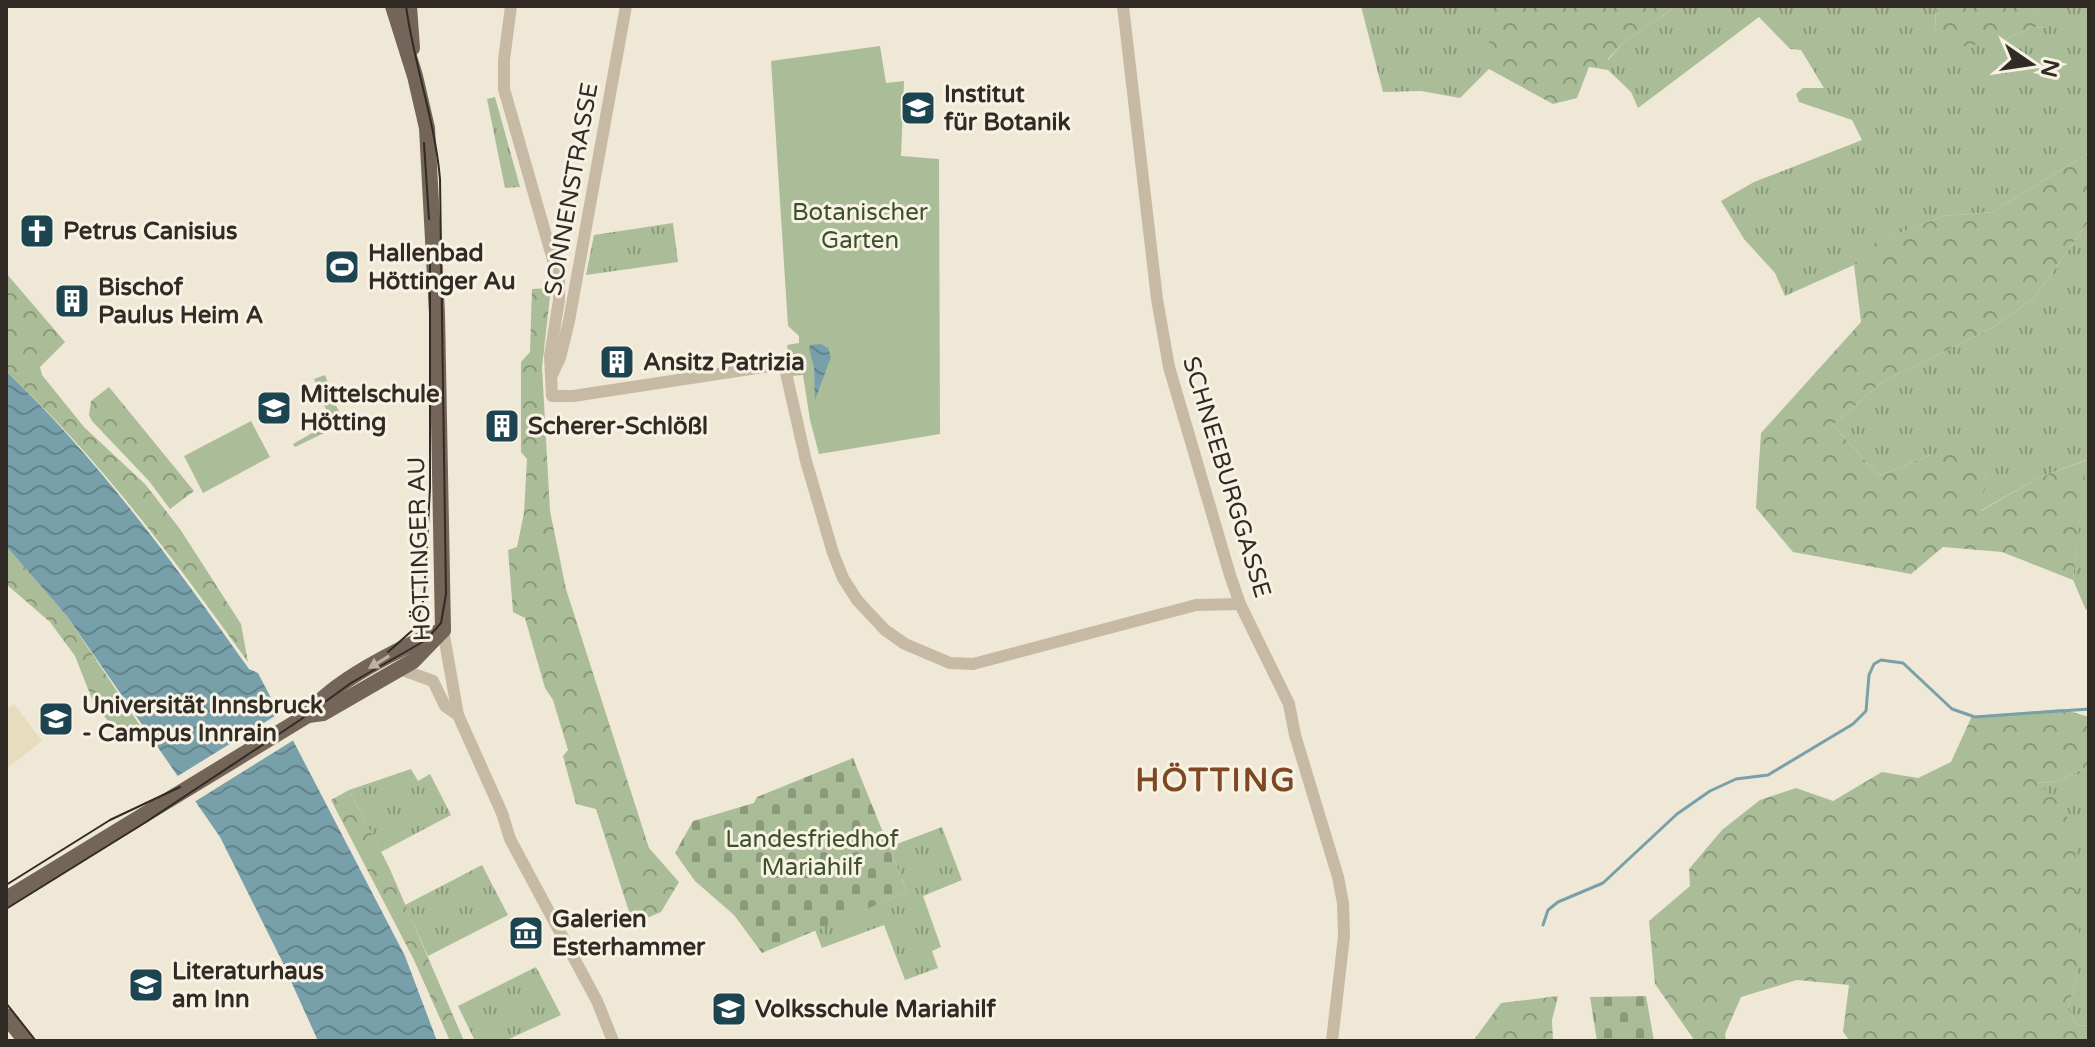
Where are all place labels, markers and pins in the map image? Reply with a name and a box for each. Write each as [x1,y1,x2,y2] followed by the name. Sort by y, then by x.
[944,80,1071,137] place label: Institut für Botanik
[899,89,937,127] school or university icon: Institut für Botanik
[18,212,56,250] church icon: Petrus Canisius
[63,217,238,246] place label: Petrus Canisius
[368,239,516,296] place label: Hallenbad Höttinger Au
[323,248,361,286] sports icon: Hallenbad Höttinger Au
[98,273,263,330] place label: Bischof Paulus Heim A
[53,282,91,320] building icon: Bischof Paulus Heim A
[598,343,636,381] building icon: Ansitz Patrizia
[643,348,805,377] place label: Ansitz Patrizia
[300,380,440,437] place label: Mittelschule Hötting
[255,389,293,427] school or university icon: Mittelschule Hötting
[483,407,521,445] building icon: Scherer-Schlößl
[528,412,708,441] place label: Scherer-Schlößl
[82,691,323,748] place label: Universität Innsbruck - Campus Innrain
[37,700,75,738] school or university icon: Universität Innsbruck - Campus Innrain
[552,905,706,962] place label: Galerien Esterhammer
[507,914,545,952] museum icon: Galerien Esterhammer
[172,957,324,1014] place label: Literaturhaus am Inn
[127,966,165,1004] school or university icon: Literaturhaus am Inn
[710,990,748,1028] school or university icon: Volksschule Mariahilf
[755,995,997,1024] place label: Volksschule Mariahilf

